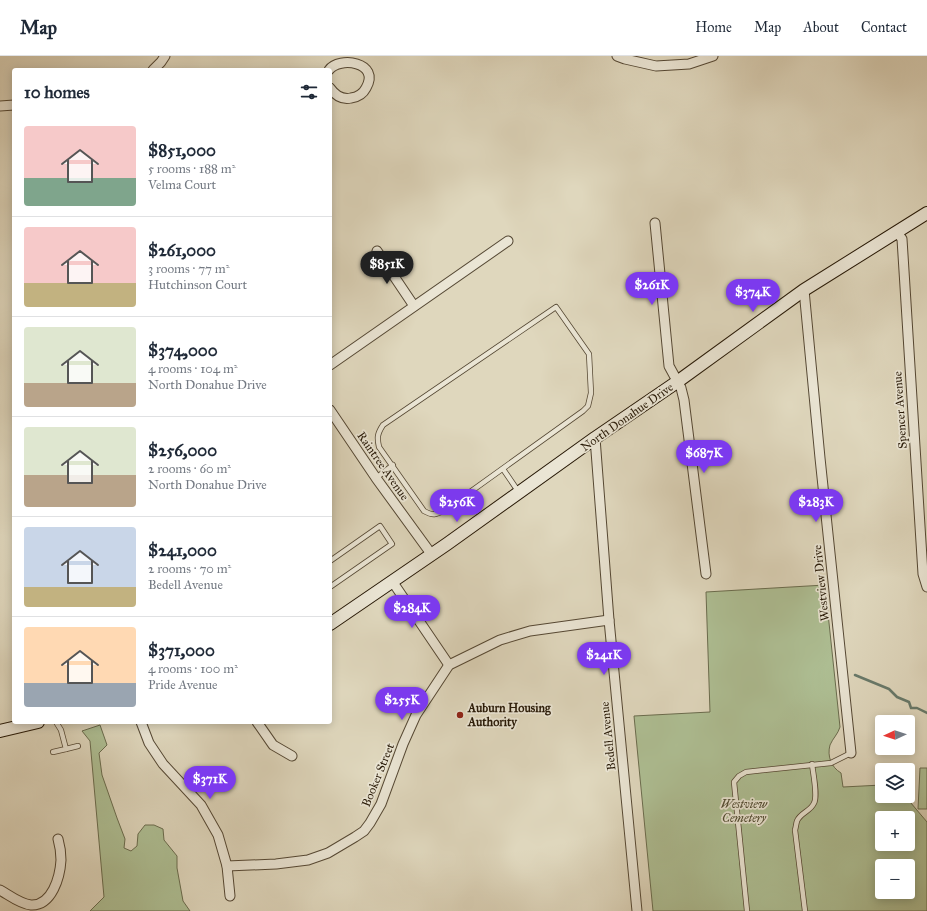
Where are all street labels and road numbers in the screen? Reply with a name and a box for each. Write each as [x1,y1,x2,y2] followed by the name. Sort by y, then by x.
[890,371,910,449] street label: Spencer Avenue
[578,380,676,454] street label: North Donahue Drive
[354,429,412,503] street label: Raintree Avenue
[810,544,832,622] street label: Westview Drive
[597,701,619,771] street label: Bedell Avenue
[359,740,397,809] street label: Booker Street

